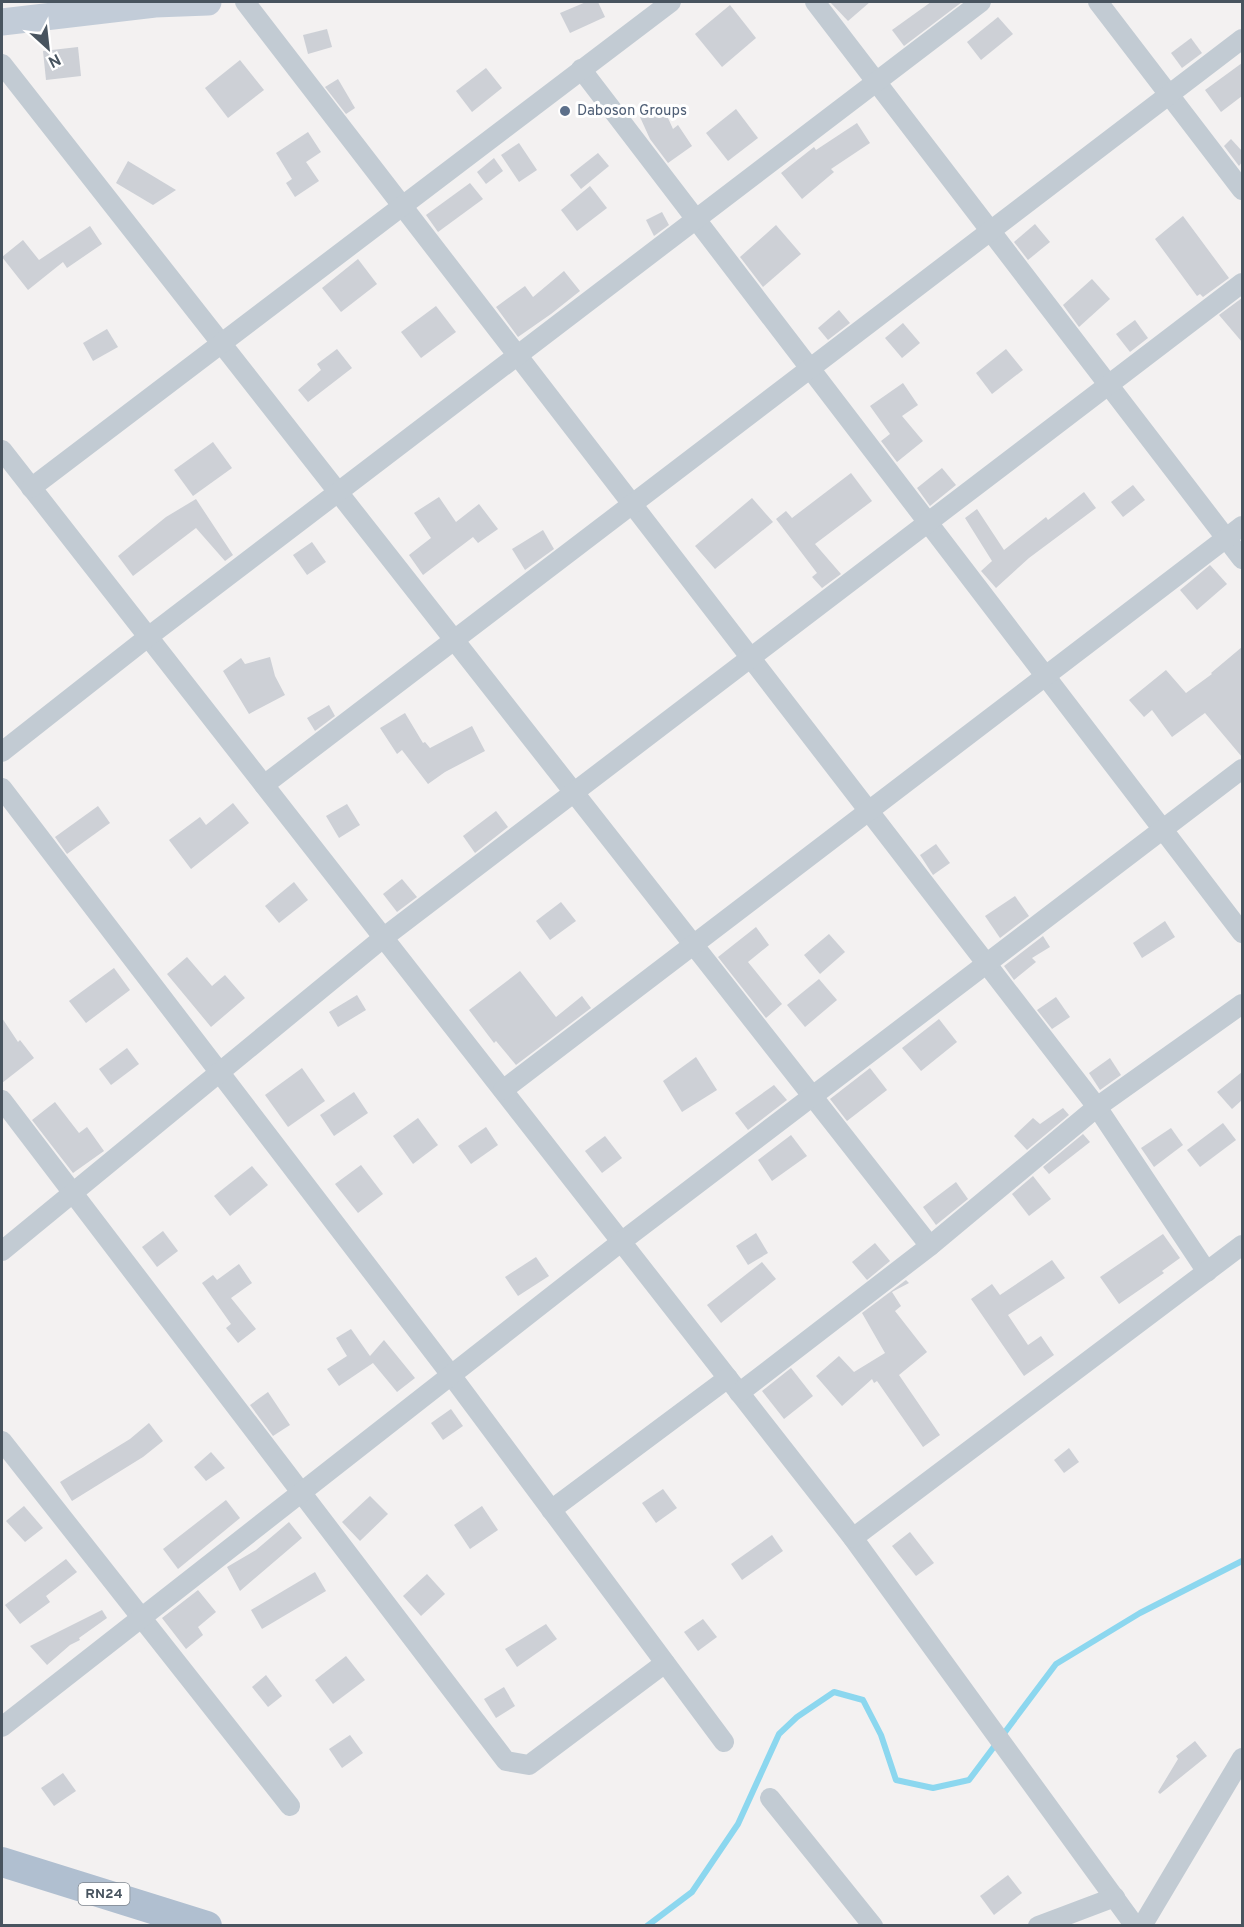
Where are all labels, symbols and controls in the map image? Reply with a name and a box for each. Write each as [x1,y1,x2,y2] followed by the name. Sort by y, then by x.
[18,18,78,78] north arrow
[44,48,64,71] text: N
[577,102,687,121] place label: Daboson Groups
[558,104,572,118] marker: Daboson Groups
[78,1883,130,1905] road number: RN24

